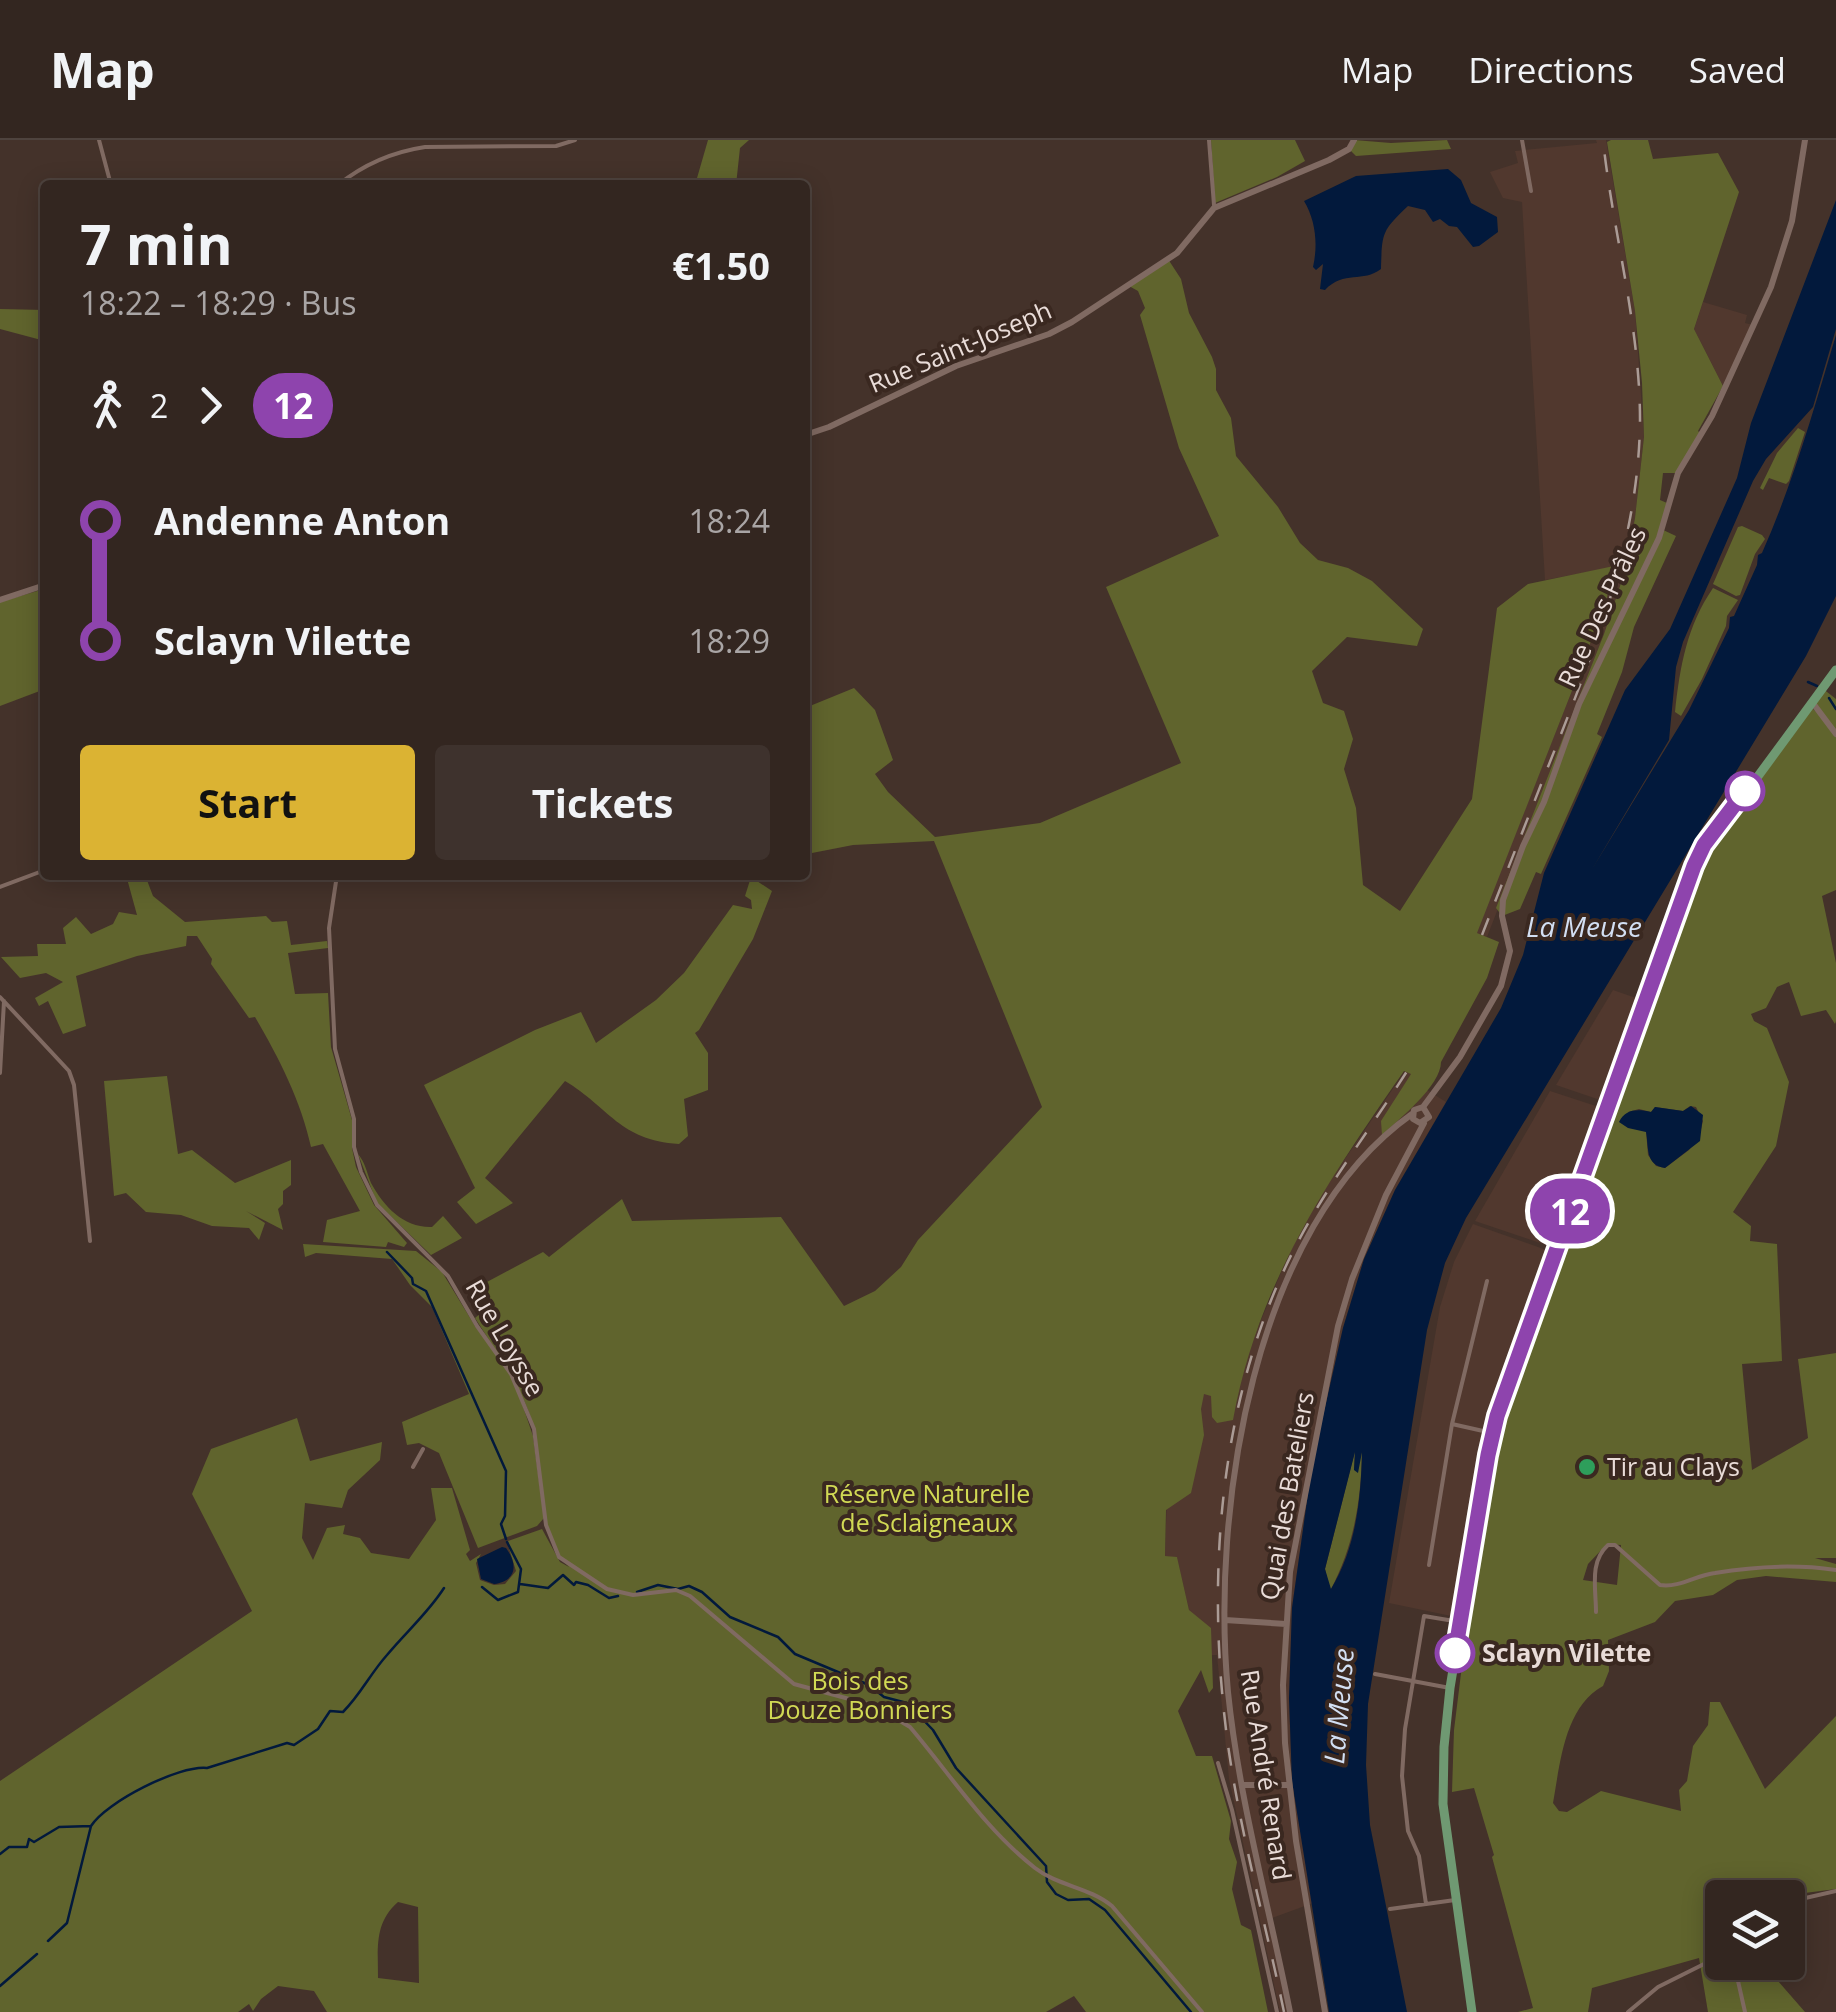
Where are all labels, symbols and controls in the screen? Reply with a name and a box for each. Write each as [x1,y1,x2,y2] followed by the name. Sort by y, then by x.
[50,37,155,102] text: Map
[1341,46,1413,93] text: Map
[1468,46,1634,93] text: Directions
[1689,46,1786,93] text: Saved
[80,206,233,281] text: 7 min
[672,239,770,291] text: €1.50
[80,281,356,324] text: 18:22 – 18:29 · Bus
[863,292,1056,400] street label: Rue Saint-Joseph
[80,378,135,433] icon: walk
[183,378,238,433] icon: forward
[273,382,313,429] text: 12
[150,384,168,427] text: 2
[154,494,450,546] text: Andenne Anton
[688,499,770,542] text: 18:24
[1549,521,1653,692] street label: Rue Des Prâles
[154,614,411,666] text: Sclayn Vilette
[688,619,770,662] text: 18:29
[80,745,415,860] button: Start
[435,745,770,860] button: Tickets
[1726,772,1764,810] unlabelled marker
[1526,907,1642,945] water label: La Meuse
[1525,1178,1615,1244] line badge: 12
[1550,1188,1590,1235] text: 12
[459,1273,553,1402] street label: Rue Loysse
[1251,1389,1321,1603] street label: Quai des Bateliers
[1607,1449,1740,1483] place label: Tir au Clays
[1576,1456,1598,1478] marker: Tir au Clays
[824,1476,1030,1539] park label: Réserve Naturelle de Sclaigneaux
[1436,1634,1474,1672] marker: Sclayn Vilette
[1482,1635,1651,1669] place label: Sclayn Vilette
[1314,1646,1362,1765] water label: La Meuse
[767,1663,953,1726] park label: Bois des Douze Bonniers
[1234,1667,1300,1883] street label: Rue André Renard
[1705,1880,1805,1980] map controls
[1705,1880,1805,1980] button: layers

